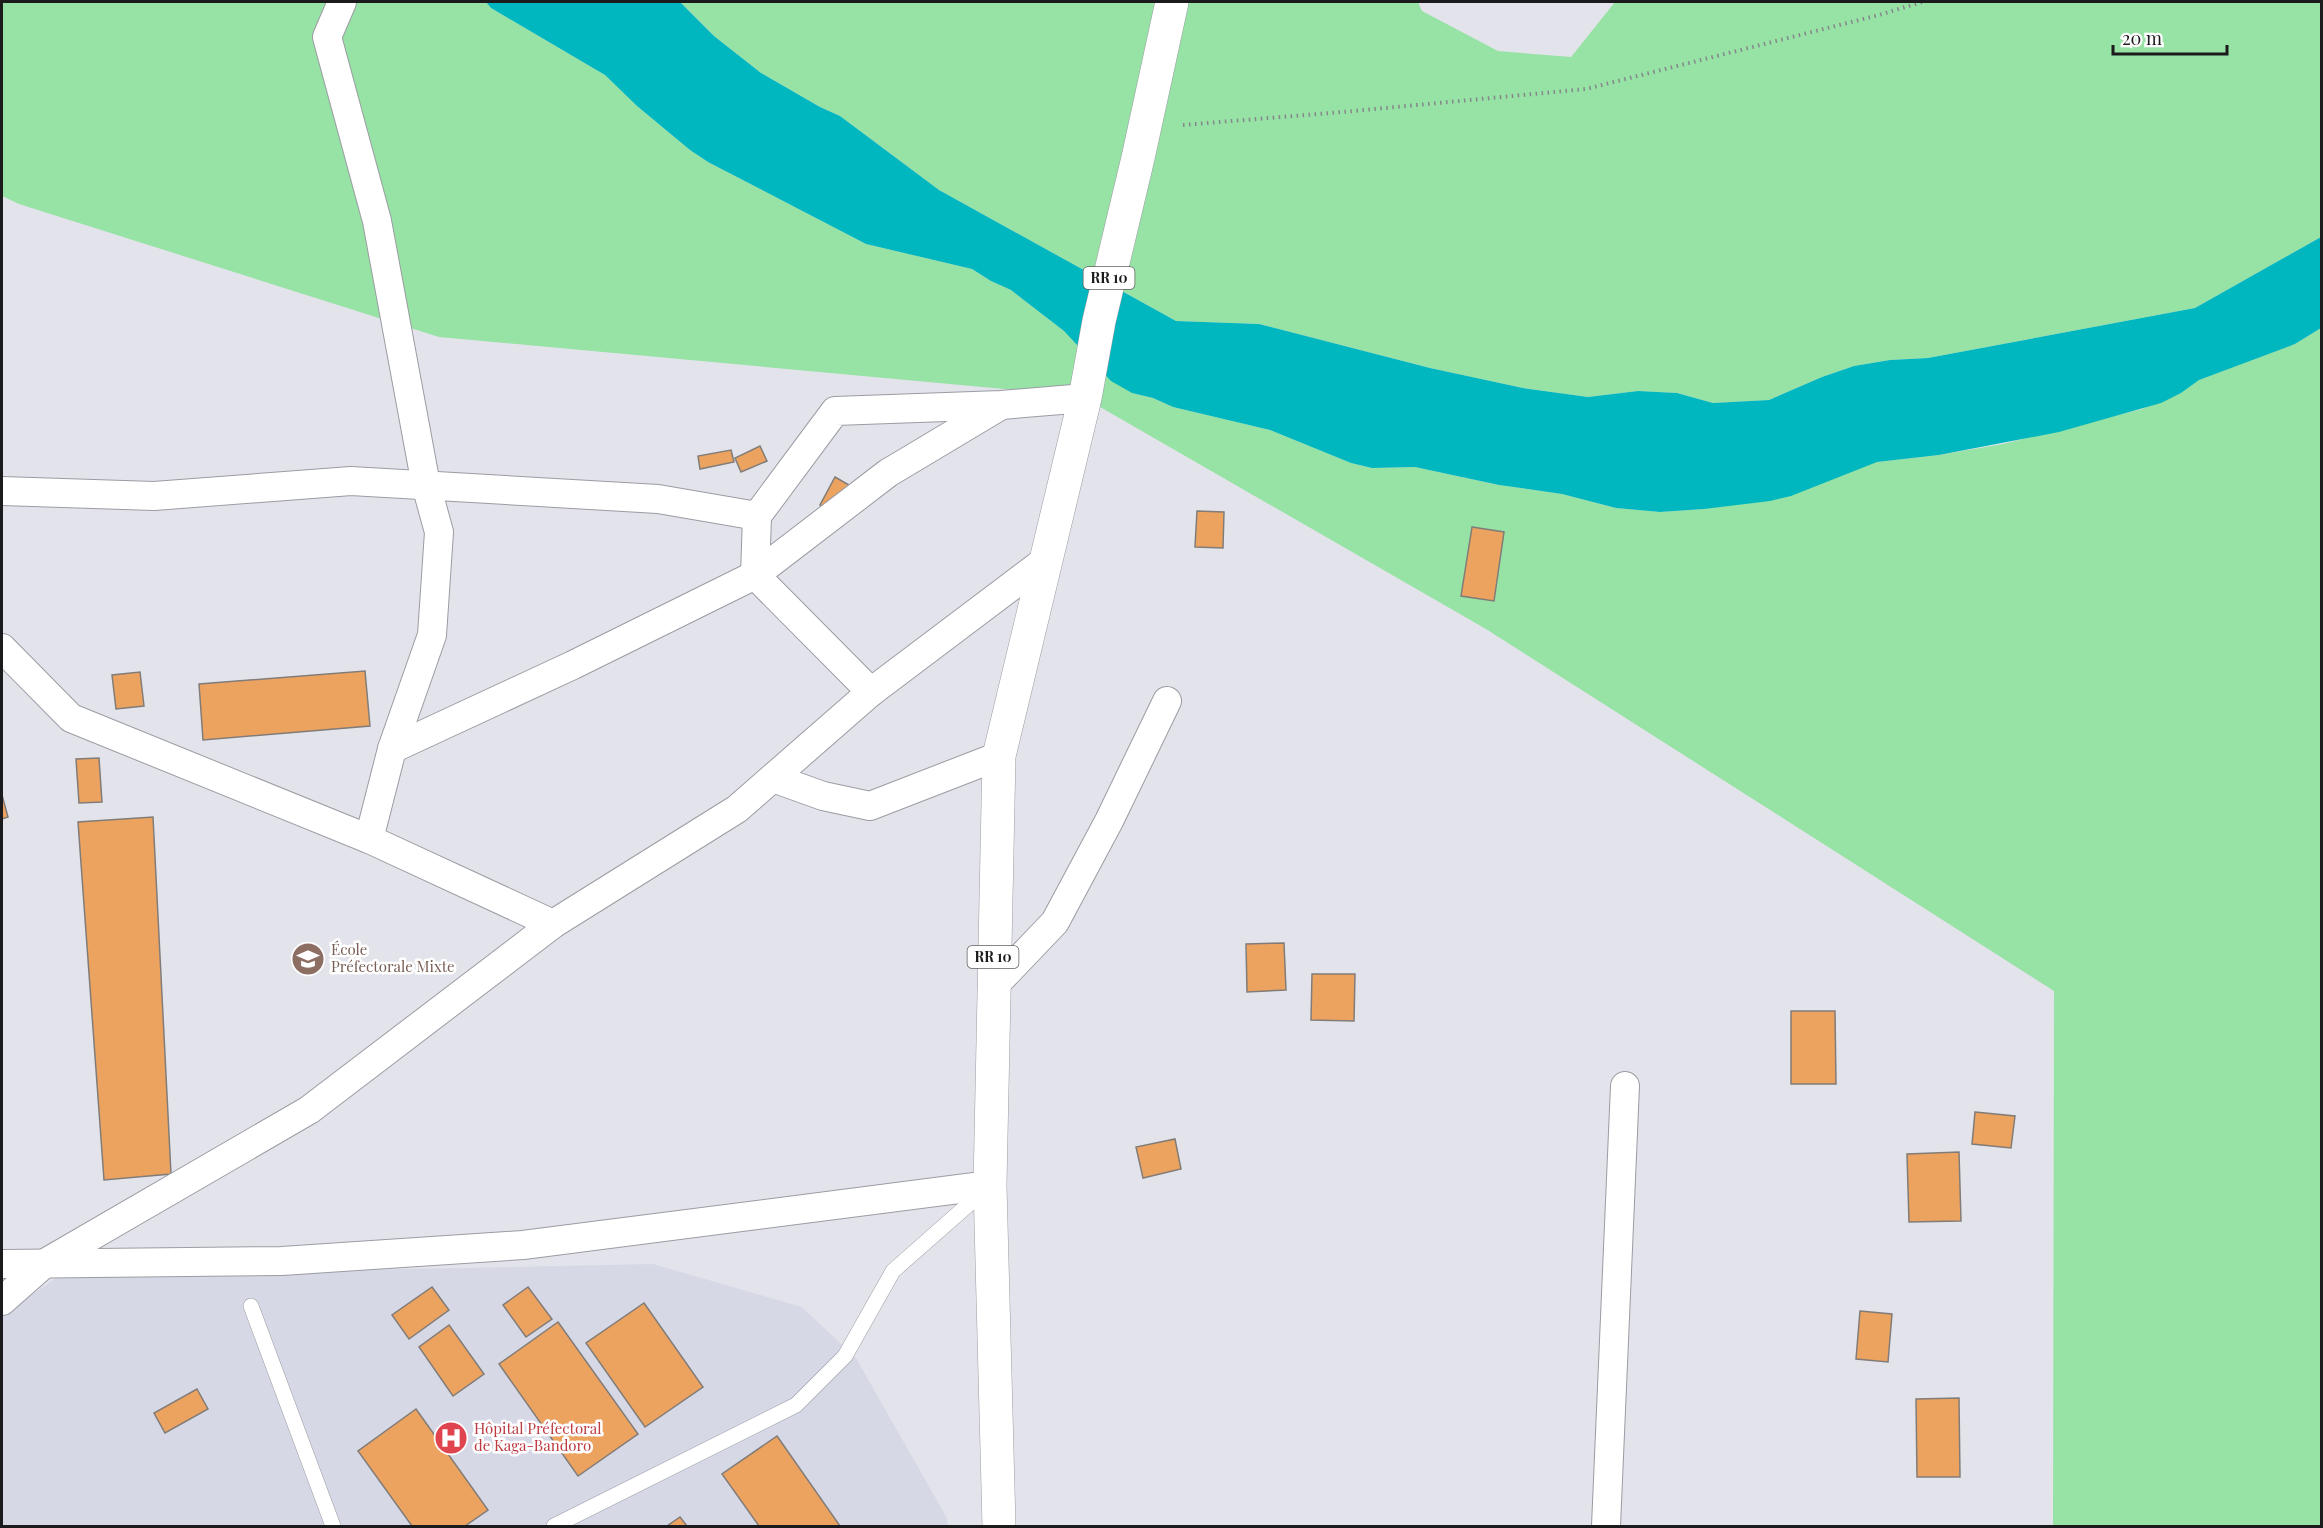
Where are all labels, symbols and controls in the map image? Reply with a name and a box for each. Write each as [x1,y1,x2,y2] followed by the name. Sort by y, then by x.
[2113,18,2227,56] scale bar
[2122,26,2162,50] text: 20 m
[1084,267,1134,289] road number: RR 10
[331,939,455,976] place label: École Préfectorale Mixte
[290,941,326,977] school or university icon: École Préfectorale Mixte
[968,946,1018,968] road number: RR 10
[474,1418,602,1455] place label: Hôpital Préfectoral de Kaga-Bandoro
[433,1420,469,1456] hospital icon: Hôpital Préfectoral de Kaga-Bandoro

